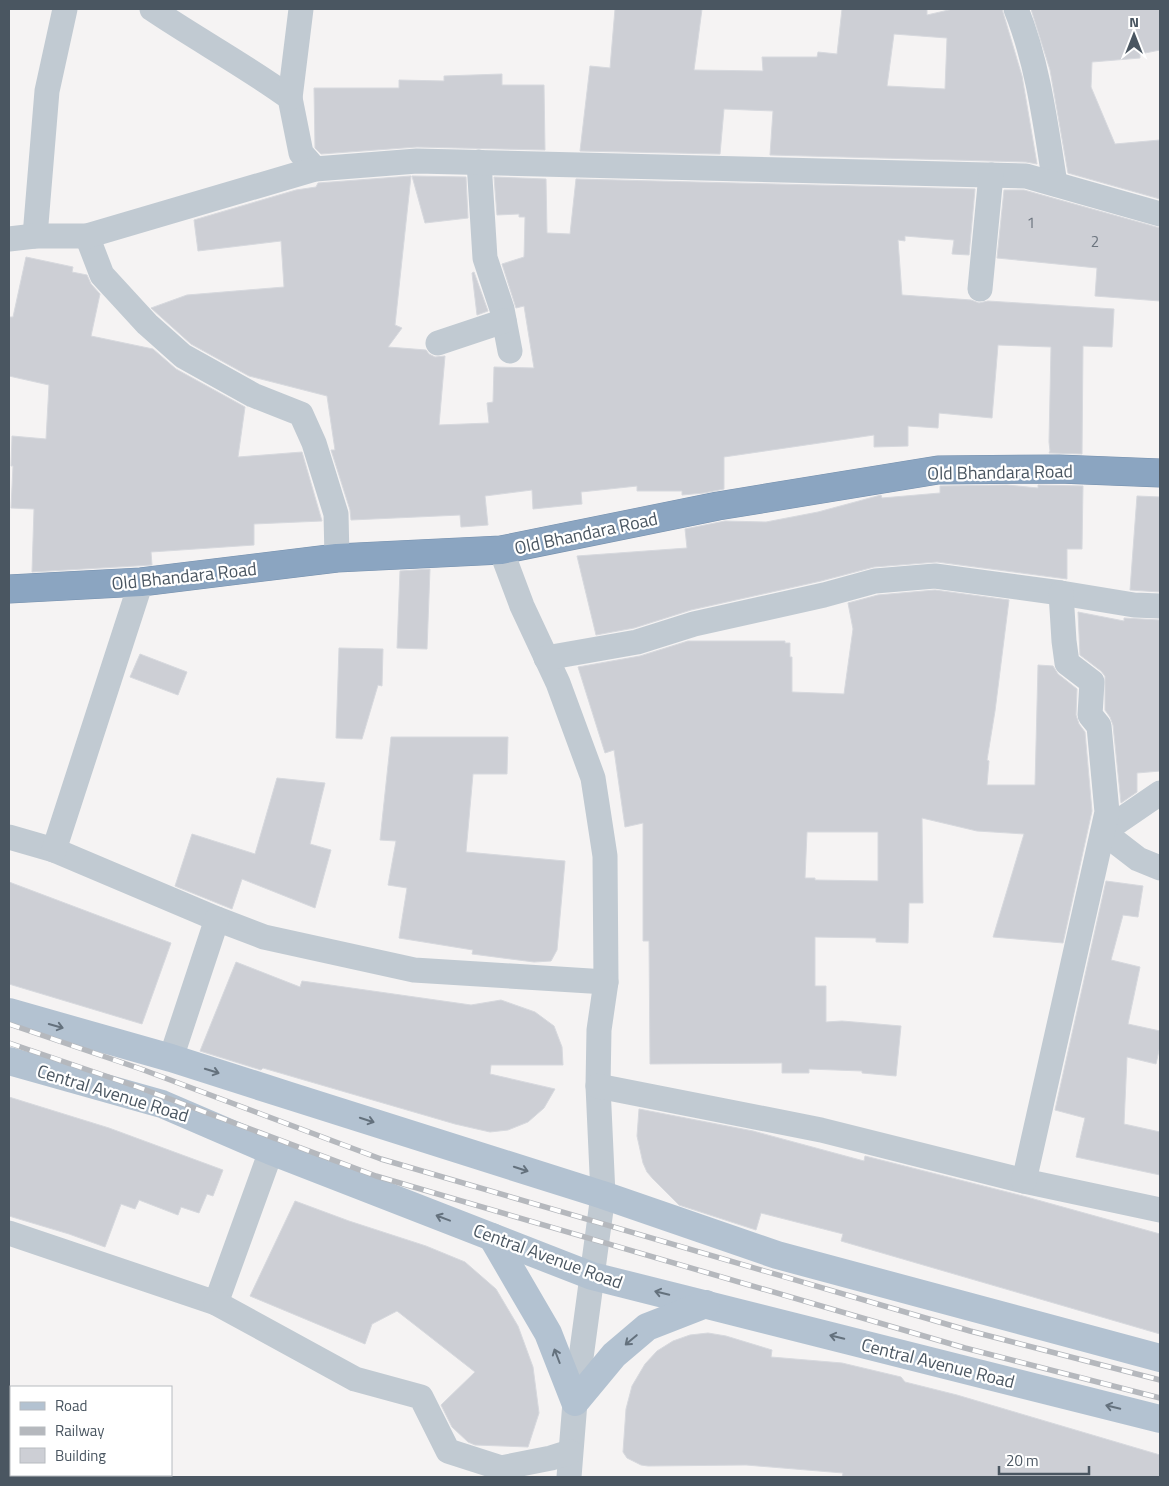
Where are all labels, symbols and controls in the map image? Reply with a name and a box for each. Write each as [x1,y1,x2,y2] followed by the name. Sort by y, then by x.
[1109,10,1159,60] north arrow
[1129,11,1139,32] text: N
[1027,211,1035,234] house number: 1
[1091,230,1099,253] house number: 2
[927,457,1073,487] street label: Old Bhandara Road
[512,505,660,561] street label: Old Bhandara Road
[110,555,258,597] street label: Old Bhandara Road
[47,1021,63,1031] one-way arrow
[34,1057,192,1129] street label: Central Avenue Road
[203,1067,219,1076] one-way arrow
[358,1116,374,1125] one-way arrow
[513,1165,529,1175] one-way arrow
[435,1213,451,1222] one-way arrow
[470,1216,626,1296] street label: Central Avenue Road
[654,1288,670,1297] one-way arrow
[858,1331,1018,1395] street label: Central Avenue Road
[829,1332,845,1341] one-way arrow
[625,1335,638,1346] one-way arrow
[552,1349,561,1365] one-way arrow
[10,1386,172,1476] legend
[55,1394,87,1417] text: Road
[1105,1402,1121,1411] one-way arrow
[55,1419,105,1442] text: Railway
[55,1444,106,1467] text: Building
[999,1444,1089,1476] scale bar
[1006,1449,1039,1472] text: 20 m

